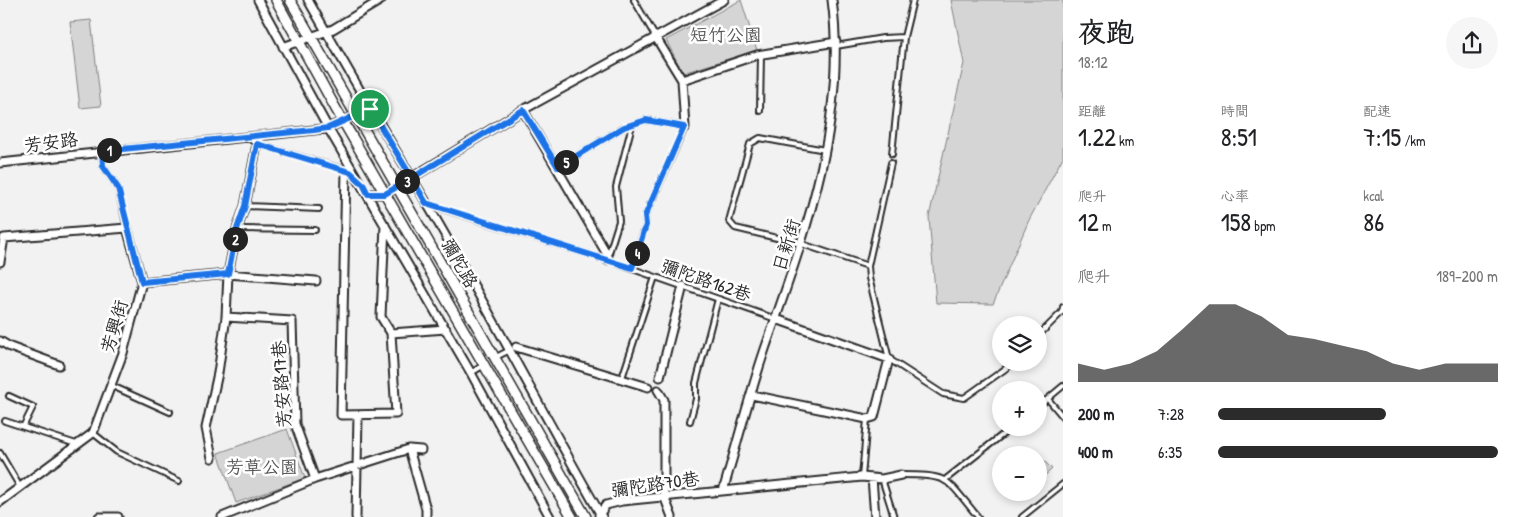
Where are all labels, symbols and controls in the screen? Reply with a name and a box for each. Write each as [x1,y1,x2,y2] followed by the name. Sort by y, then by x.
[1078,13,1134,51] text: 夜跑
[1446,17,1498,69] button: share
[690,22,762,47] park label: 短竹公園
[1078,51,1108,73] text: 18:12
[349,88,391,130] pin
[356,95,384,123] icon: arrive
[1078,101,1106,120] text: 距離
[1221,101,1249,120] text: 時間
[1363,101,1391,120] text: 配速
[1078,120,1116,154] text: 1.22
[1221,120,1257,154] text: 8:51
[1363,120,1401,154] text: 7:15
[23,126,79,158] street label: 芳安路
[1116,131,1134,150] text: km
[1401,131,1426,150] text: /km
[96,138,122,162] pin: 1
[107,141,112,160] text: 1
[554,150,578,174] pin: 5
[564,153,569,172] text: 5
[394,168,420,194] pin: 3
[404,172,411,191] text: 3
[1078,186,1106,205] text: 爬升
[1221,186,1249,205] text: 心率
[1363,186,1384,205] text: kcal
[1078,205,1099,239] text: 12
[1221,205,1251,239] text: 158
[1363,205,1384,239] text: 86
[766,216,806,274] street label: 日新街
[1099,216,1112,235] text: m
[1251,216,1276,235] text: bpm
[222,226,248,252] pin: 2
[232,230,239,249] text: 2
[436,233,484,293] street label: 彌陀路
[624,240,650,266] pin: 4
[635,244,640,263] text: 4
[657,253,755,307] street label: 彌陀路162巷
[1078,265,1110,287] text: 爬升
[1436,265,1498,287] text: 189–200 m
[95,297,133,355] street label: 芳興街
[992,316,1047,501] map controls
[992,316,1047,371] button: layers
[265,340,297,428] street label: 芳安路17巷
[992,381,1047,436] button: +
[1078,403,1114,425] text: 200 m
[1158,403,1184,425] text: 7:28
[1078,441,1113,463] text: 400 m
[1158,441,1182,463] text: 6:35
[992,446,1047,501] button: −
[226,454,298,479] park label: 芳草公園
[609,465,701,503] street label: 彌陀路70巷

